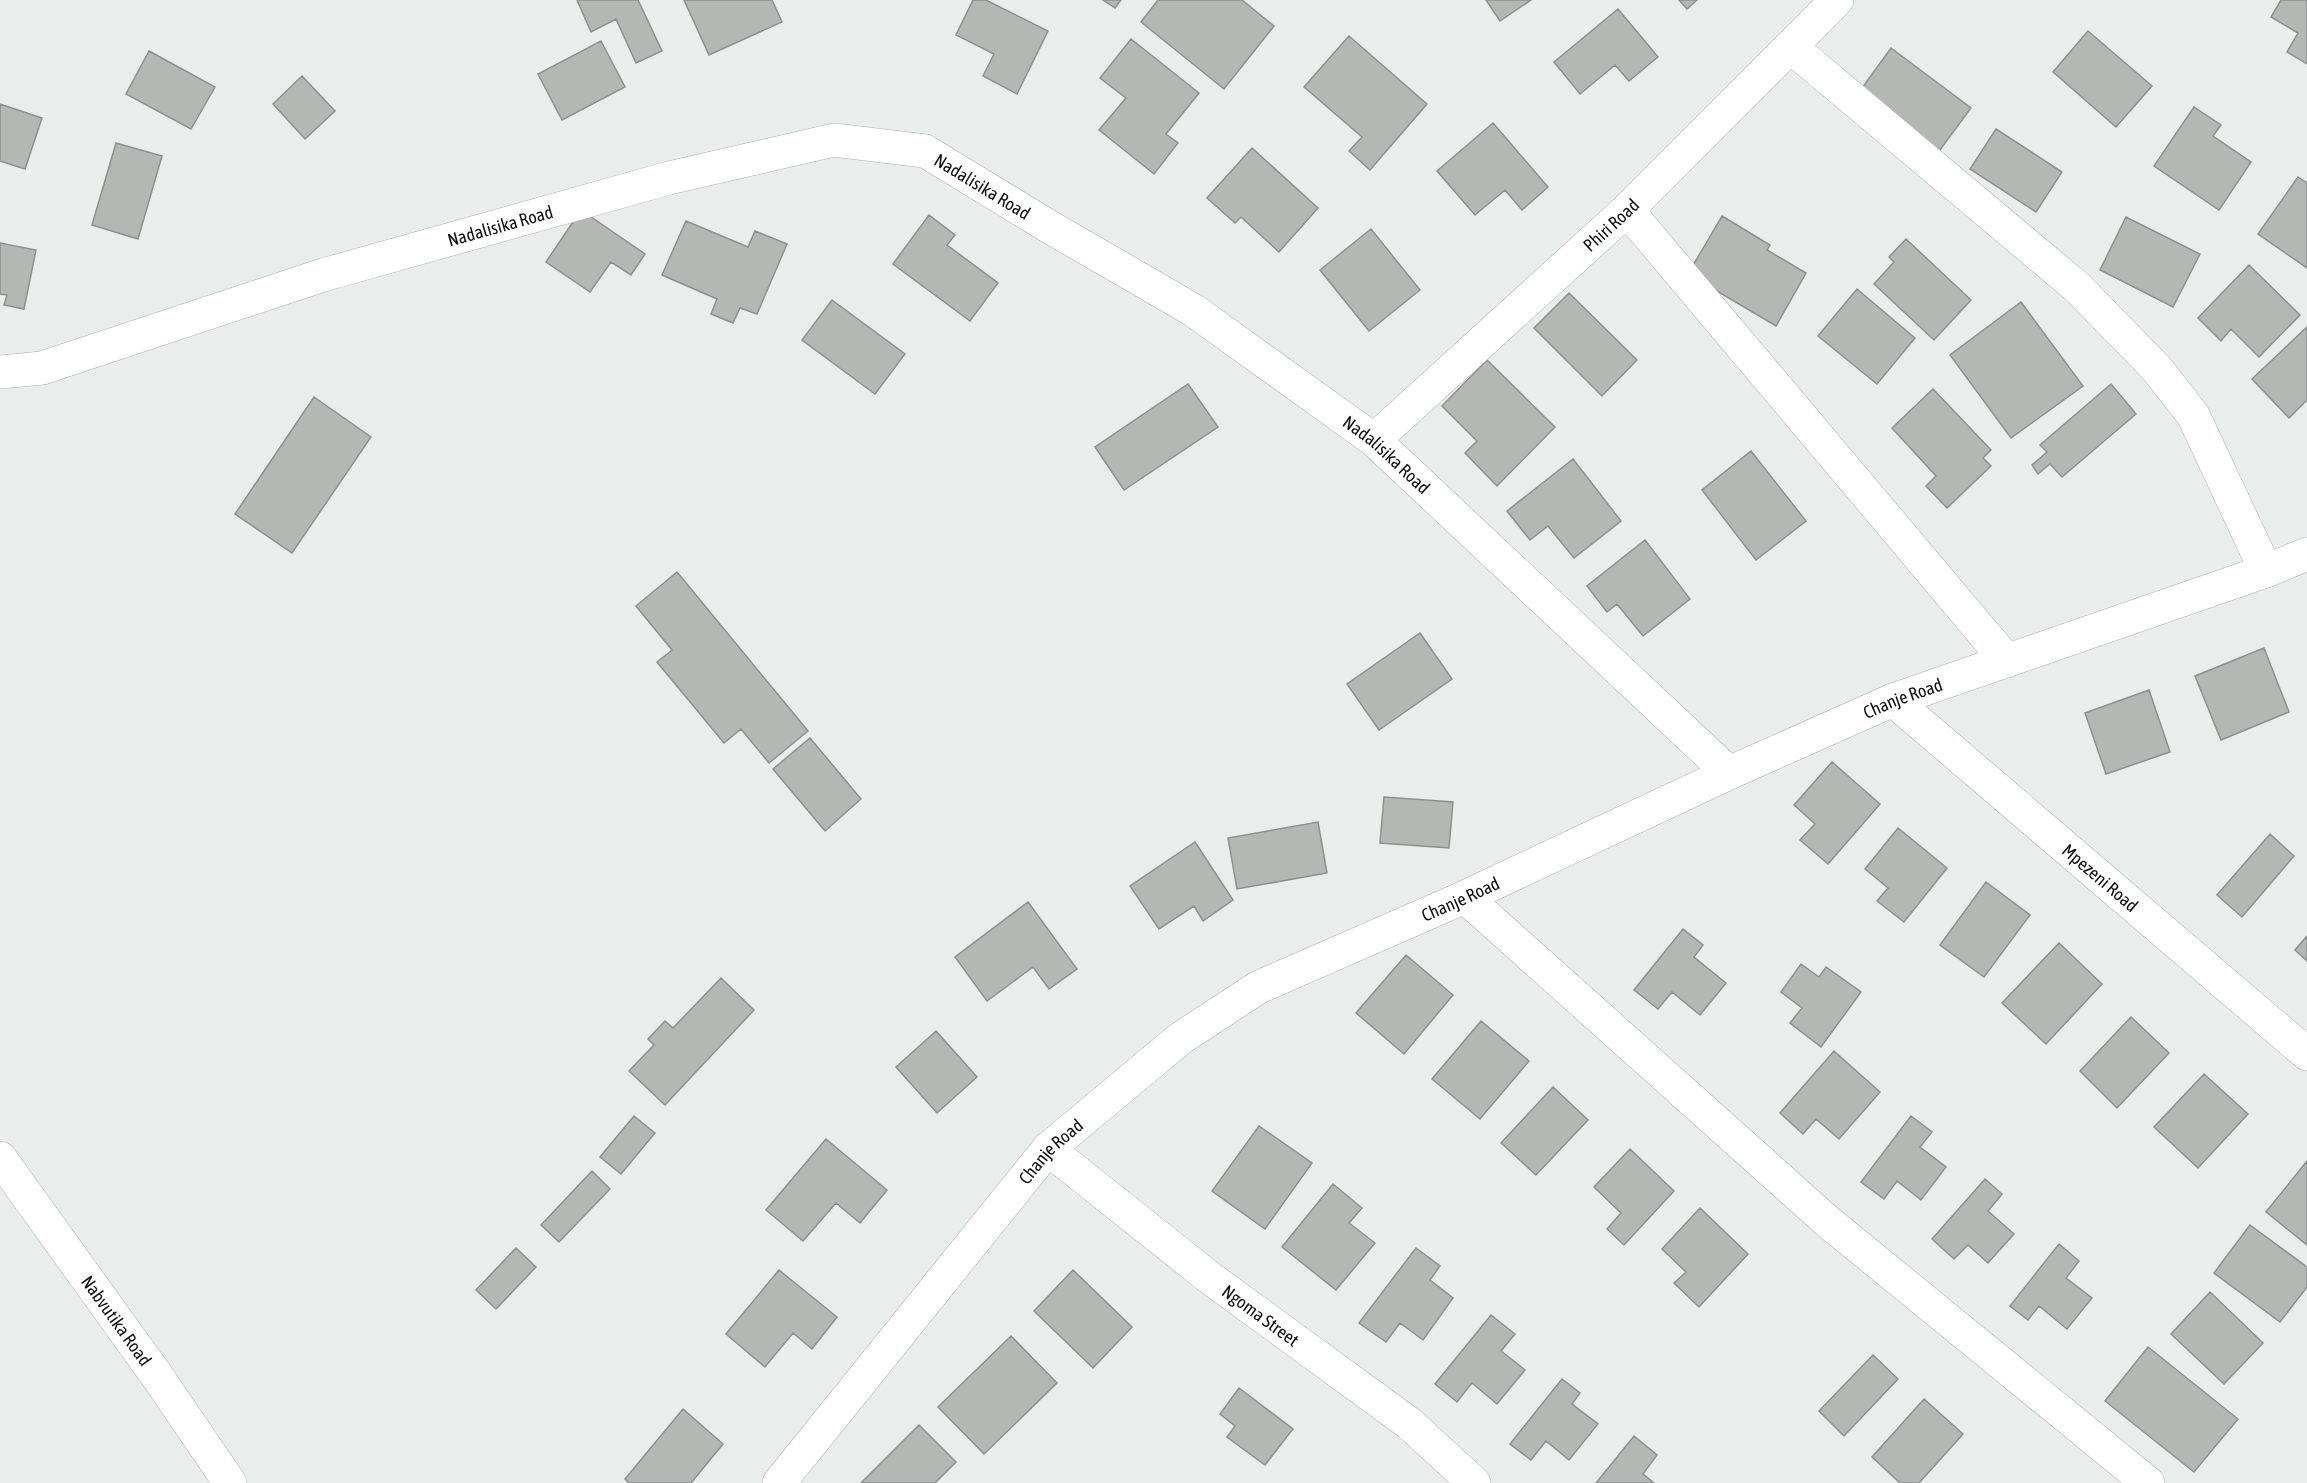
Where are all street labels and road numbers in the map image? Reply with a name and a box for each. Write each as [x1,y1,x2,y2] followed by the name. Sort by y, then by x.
[931,149,1034,223] street label: Nadalisika Road
[1579,194,1643,255] street label: Phiri Road
[445,201,555,250] street label: Nadalisika Road
[1339,411,1435,498] street label: Nadalisika Road
[1860,673,1945,723] street label: Chanje Road
[2058,839,2143,916] street label: Mpezeni Road
[1418,872,1502,925] street label: Chanje Road
[1014,1114,1087,1188] street label: Chanje Road
[77,1271,156,1369] street label: Nabvutika Road
[1218,1280,1303,1350] street label: Ngoma Street

